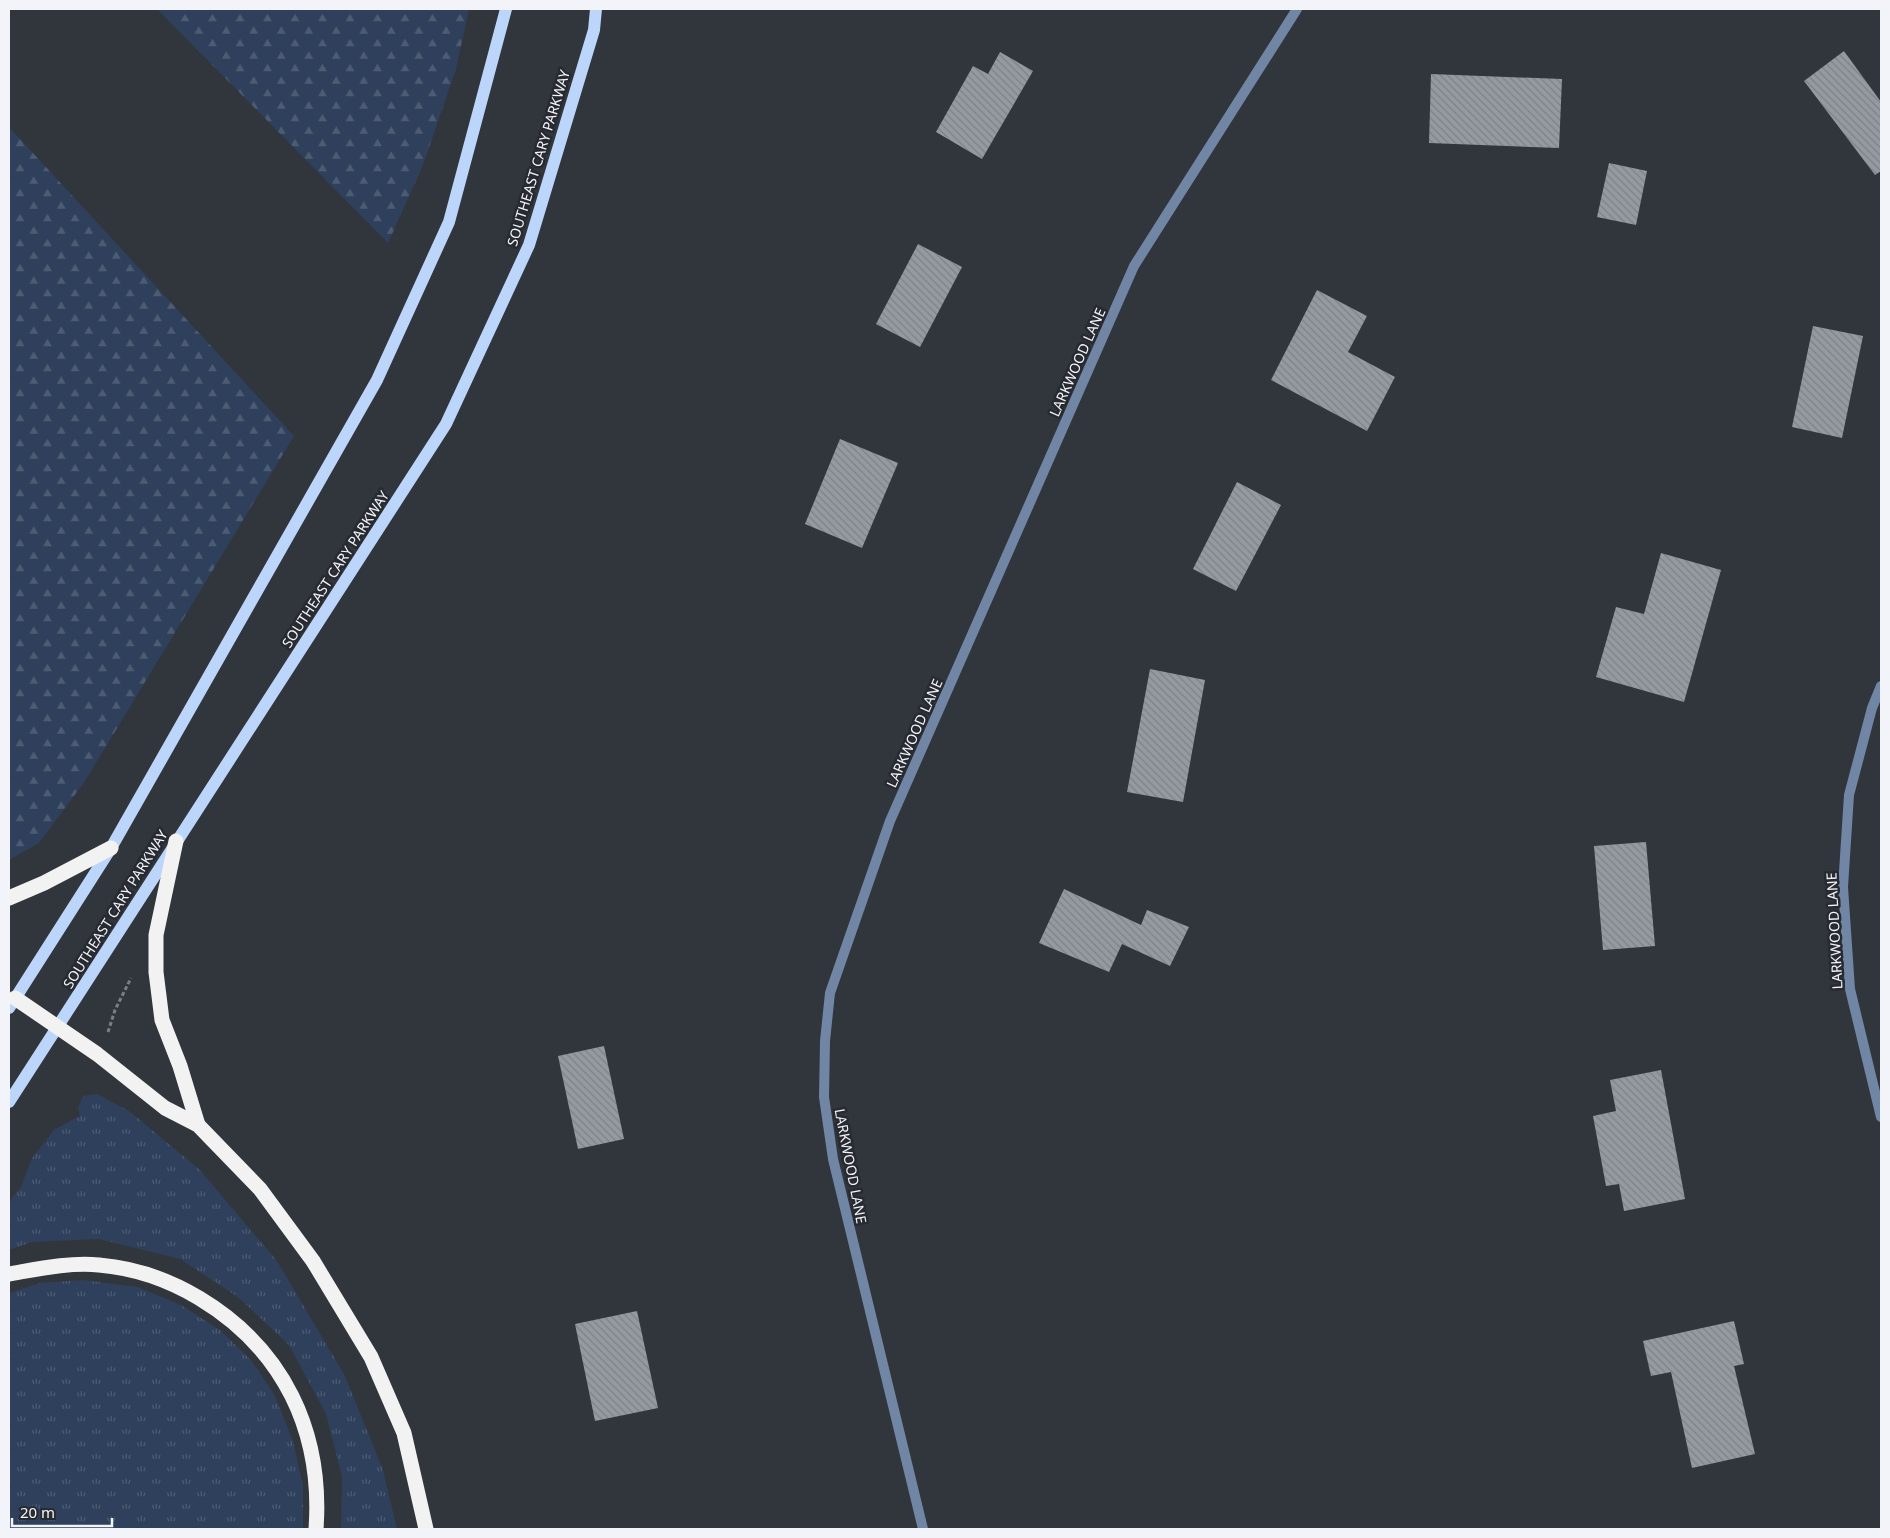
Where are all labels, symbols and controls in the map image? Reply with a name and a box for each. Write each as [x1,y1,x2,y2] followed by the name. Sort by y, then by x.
[502,67,574,249] street label: SOUTHEAST CARY PARKWAY
[1045,305,1109,419] street label: LARKWOOD LANE
[277,487,393,651] street label: SOUTHEAST CARY PARKWAY
[882,676,946,790] street label: LARKWOOD LANE
[58,826,172,992] street label: SOUTHEAST CARY PARKWAY
[1821,872,1847,990] street label: LARKWOOD LANE
[831,1107,871,1225] street label: LARKWOOD LANE
[12,1496,112,1528] scale bar
[20,1502,55,1522] text: 20 m

